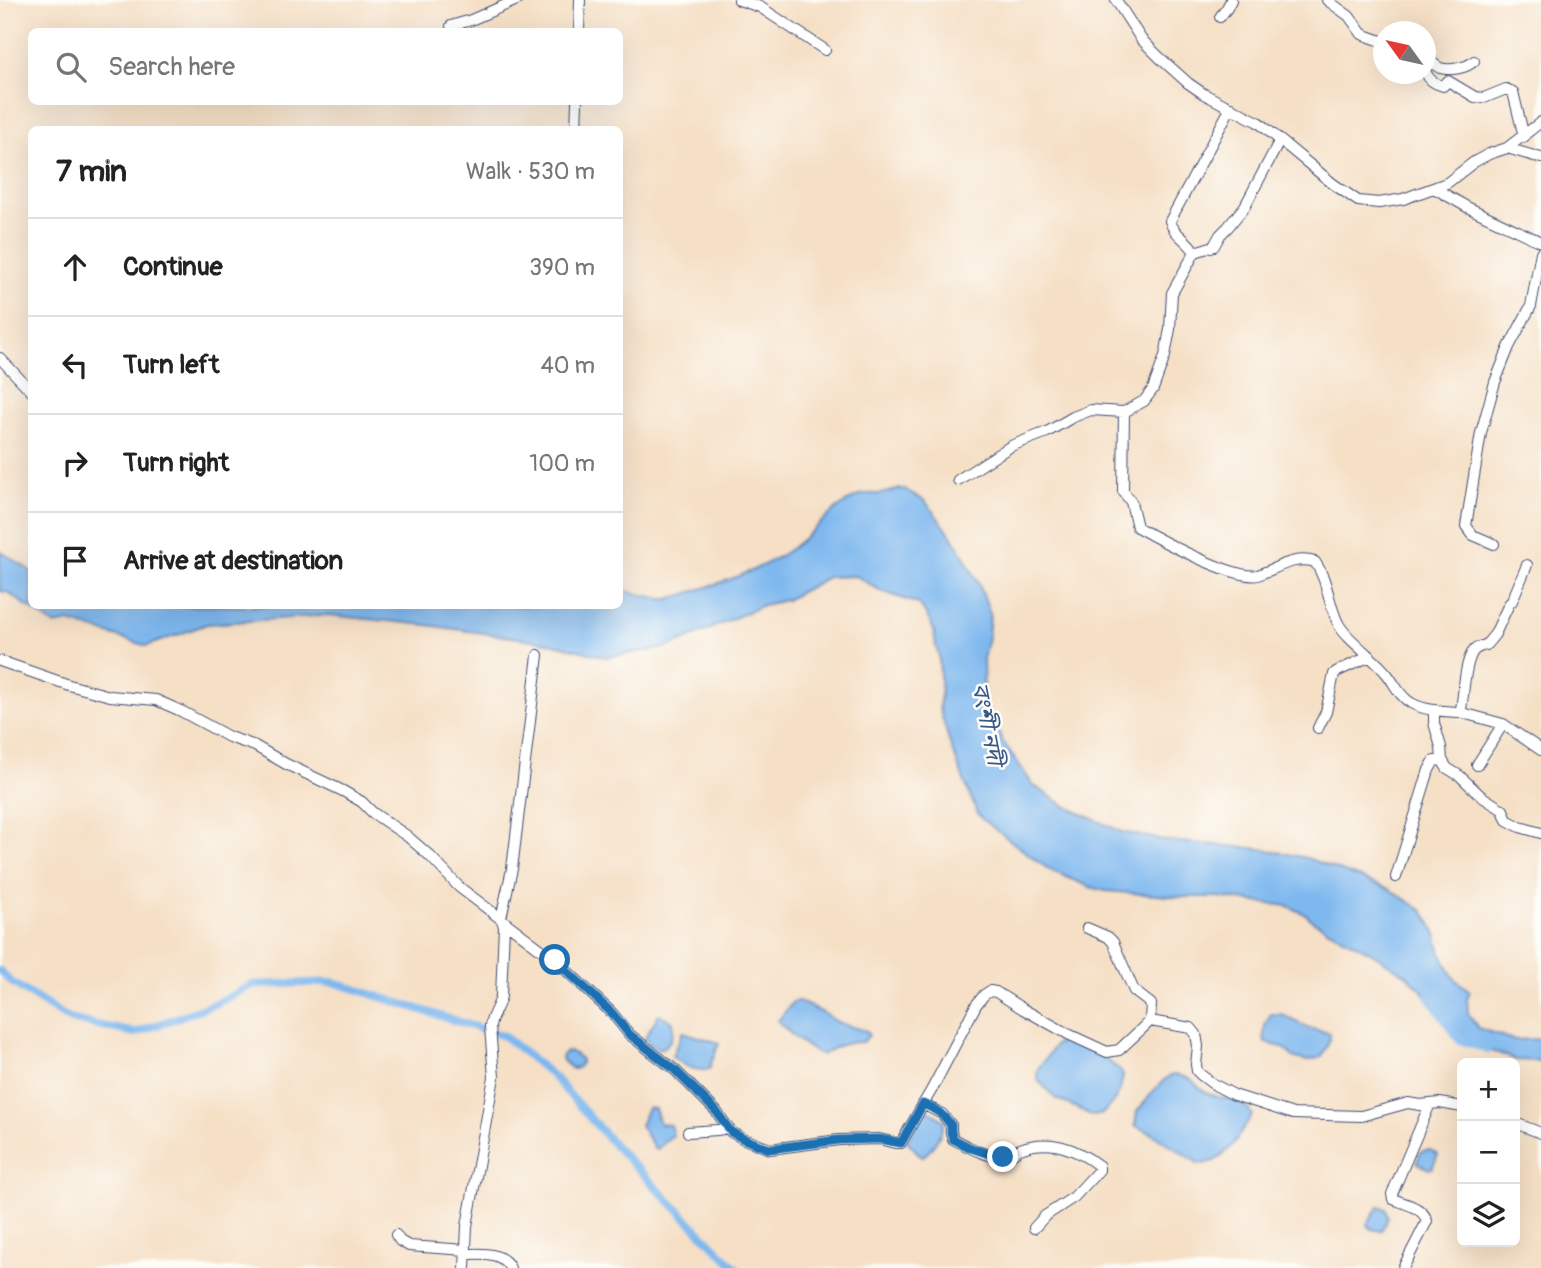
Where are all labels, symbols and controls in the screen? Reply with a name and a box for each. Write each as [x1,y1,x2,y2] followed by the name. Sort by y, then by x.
[1373,21,1436,84] north arrow
[28,28,623,105] search box
[52,48,90,86] icon: search
[108,51,235,83] text: Search here
[56,153,127,190] text: 7 min
[466,157,595,186] text: Walk · 530 m
[56,248,94,286] icon: ahead
[123,251,223,283] text: Continue
[529,253,595,282] text: 390 m
[56,346,94,384] icon: left
[123,349,219,381] text: Turn left
[541,351,595,380] text: 40 m
[56,444,94,482] icon: right
[123,447,229,479] text: Turn right
[529,449,595,478] text: 100 m
[56,542,94,580] icon: arrive
[123,545,343,577] text: Arrive at destination
[965,680,1010,772] water label: বংশী নদী
[539,944,570,975] route start
[1457,1058,1520,1247] map controls
[1457,1058,1520,1121] button: +
[1457,1121,1520,1184] button: −
[987,1141,1018,1172] route end
[1457,1184,1520,1247] button: layers

